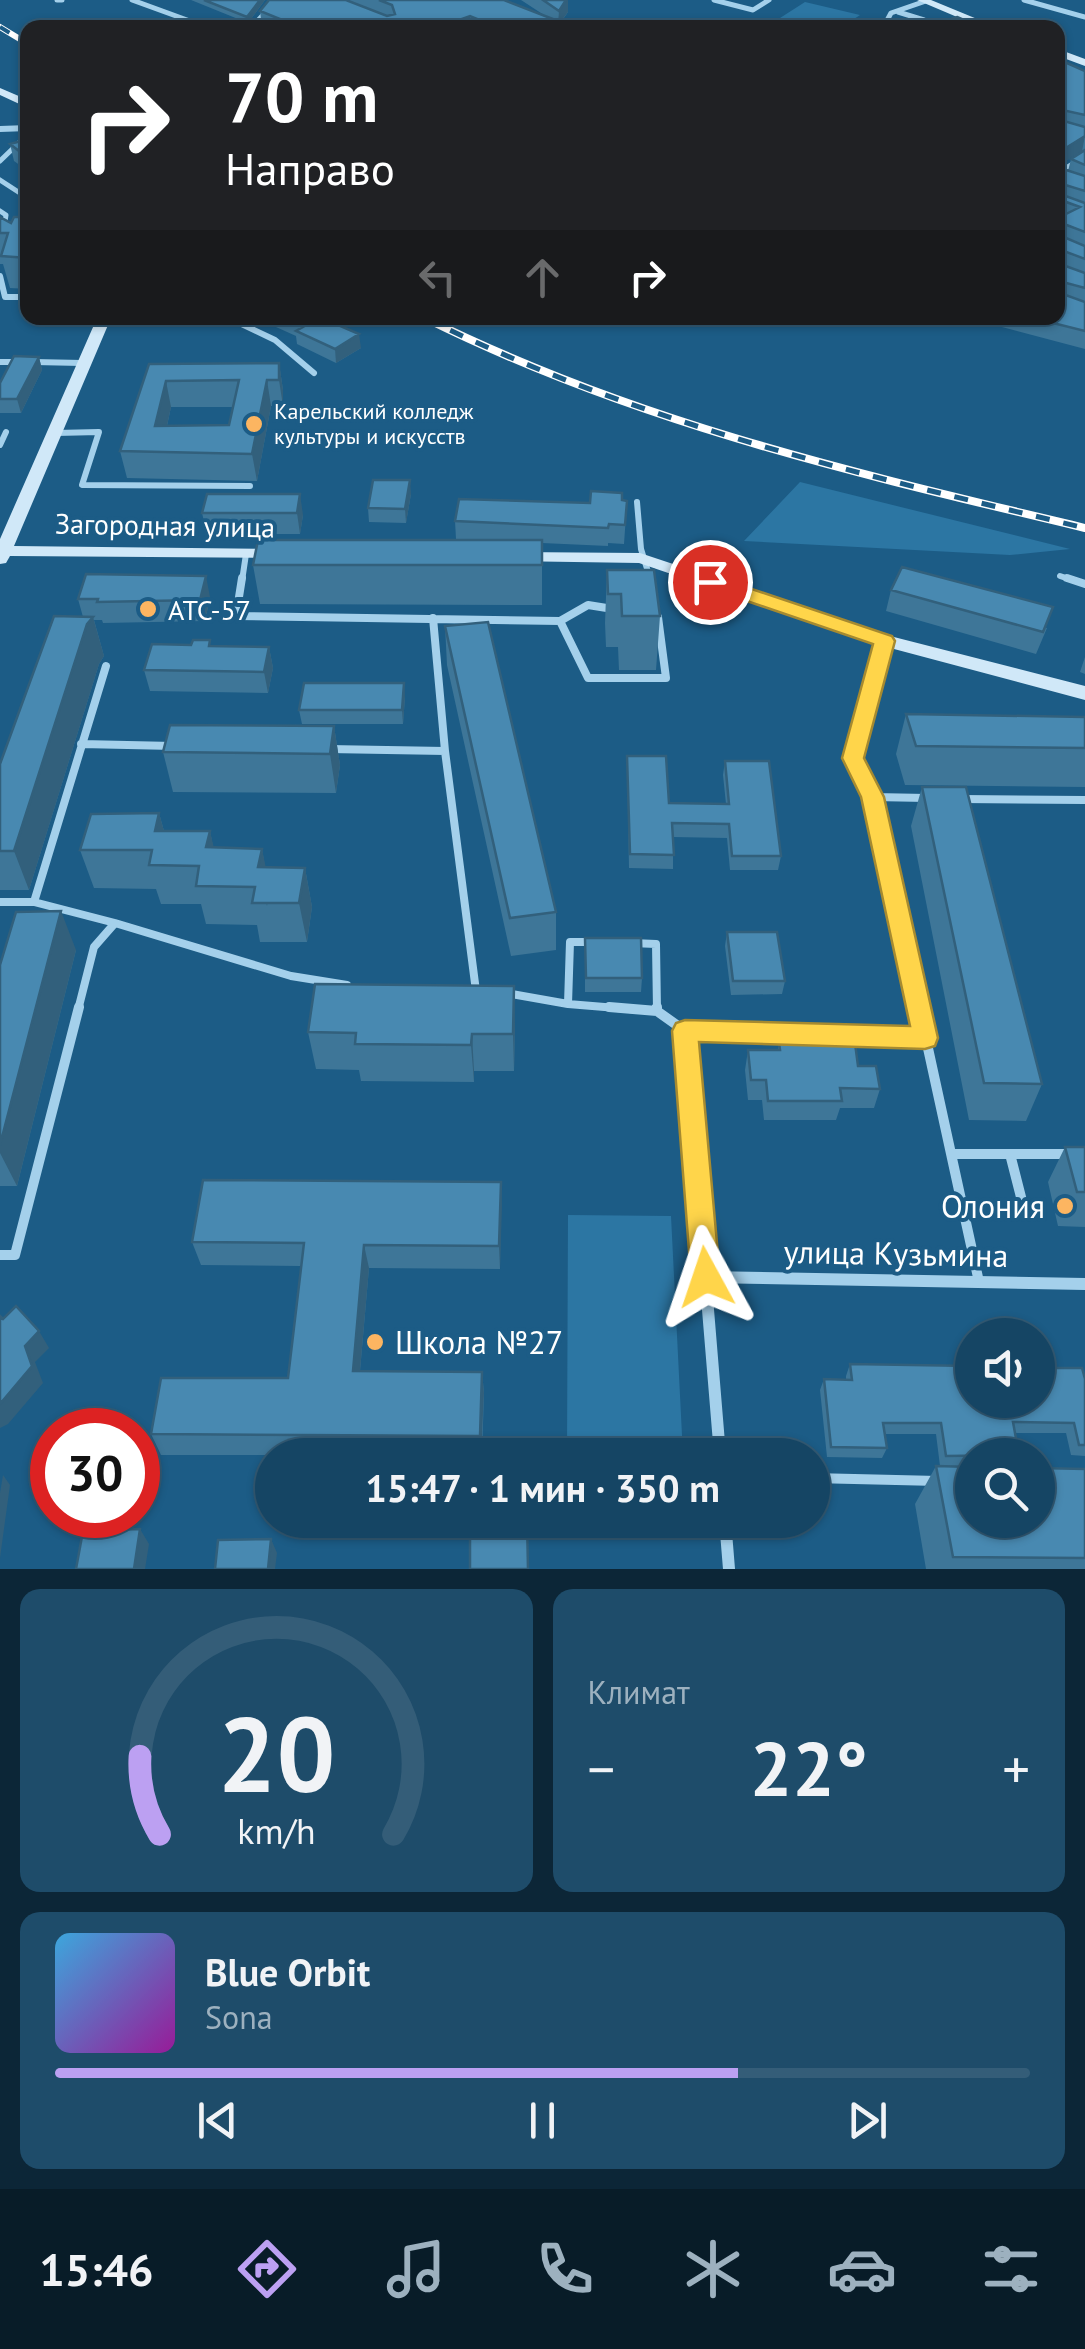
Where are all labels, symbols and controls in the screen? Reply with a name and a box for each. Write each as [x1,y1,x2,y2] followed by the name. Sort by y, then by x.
[225,51,378,141] text: 70 m
[60,60,190,190] icon: right
[225,139,395,197] text: Направо
[410,250,465,305] icon: left
[515,250,570,305] icon: ahead
[620,250,675,305] icon: right
[274,397,474,450] place label: Карельский колледж культуры и искусств
[243,413,265,435] marker: Карельский колледж культуры и искусств
[55,505,275,545] street label: Загородная улица
[668,540,753,625] pin
[683,555,738,610] icon: arrive
[168,591,251,628] place label: АТС-57
[137,598,159,620] marker: АТС-57
[941,1185,1045,1227] place label: Олония
[1054,1195,1076,1217] marker: Олония
[654,1225,758,1329] position arrow
[783,1230,1009,1276] street label: улица Кузьмина
[955,1318,1055,1538] map controls
[955,1318,1055,1418] button: sound
[395,1321,563,1363] place label: Школа №27
[364,1331,386,1353] marker: Школа №27
[30,1408,160,1538] speed limit sign: 30
[955,1438,1055,1538] button: search
[365,1463,720,1512] text: 15:47 · 1 мин · 350 m
[588,1671,690,1713] text: Климат
[217,1686,335,1821] text: 20
[750,1720,868,1817] text: 22°
[588,1733,615,1804] text: −
[1002,1733,1030,1804] text: +
[237,1808,315,1854] text: km/h
[205,1947,370,1996] text: Blue Orbit
[205,1996,273,2038] text: Sona
[190,2093,245,2148] icon: previous
[515,2093,570,2148] icon: pause
[840,2093,895,2148] icon: next
[232,2234,302,2304] icon: directions
[381,2234,451,2304] icon: music
[530,2234,600,2304] icon: phone
[678,2234,748,2304] icon: climate
[827,2234,897,2304] icon: car
[976,2234,1046,2304] icon: filters
[39,2240,154,2298] text: 15:46

